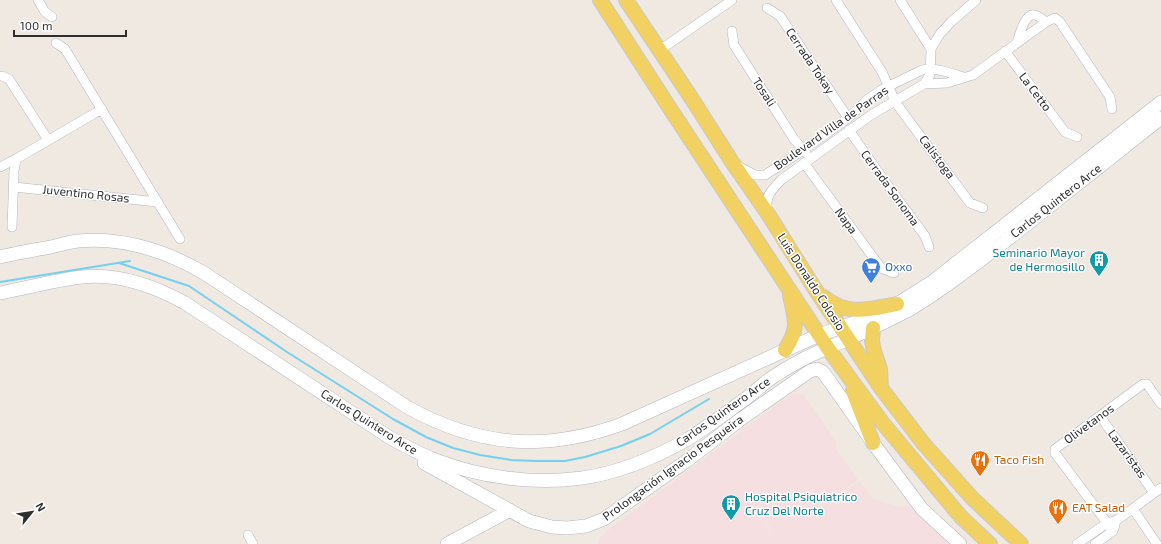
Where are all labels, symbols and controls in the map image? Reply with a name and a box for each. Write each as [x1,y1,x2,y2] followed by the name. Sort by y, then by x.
[14,12,126,38] scale bar
[20,18,52,32] text: 100 m
[784,25,838,97] street label: Cerrada Tokay
[1017,69,1055,114] street label: La Cetto
[750,74,779,109] street label: Tosali
[770,82,890,172] street label: Boulevard Villa de Parras
[917,132,959,181] street label: Calistoga
[859,147,923,228] street label: Cerrada Sonoma
[1007,160,1104,241] street label: Carlos Quintero Arce
[42,181,130,205] street label: Juventino Rosas
[833,205,861,236] street label: Napa
[775,230,849,333] street label: Luis Donaldo Colosio
[992,245,1085,273] place label: Seminario Mayor de Hermosillo
[1088,249,1110,277] building icon: Seminario Mayor de Hermosillo
[860,256,882,284] supermarket icon: Oxxo
[885,259,913,273] place label: Oxxo
[673,373,773,450] street label: Carlos Quintero Arce
[318,386,420,457] street label: Carlos Quintero Arce
[1061,400,1116,446] street label: Olivetanos
[599,411,745,523] street label: Prolongación Ignacio Pesqueira
[1106,426,1150,480] street label: Lazaristas
[969,449,991,477] restaurant icon: Taco Fish
[994,452,1044,466] place label: Taco Fish
[745,489,857,517] place label: Hospital Psiquiatrico Cruz Del Norte
[12,492,52,532] north arrow
[720,493,742,521] building icon: Hospital Psiquiatrico Cruz Del Norte
[1047,497,1069,525] restaurant icon: EAT Salad
[33,500,49,513] text: N
[1072,500,1125,514] place label: EAT Salad

